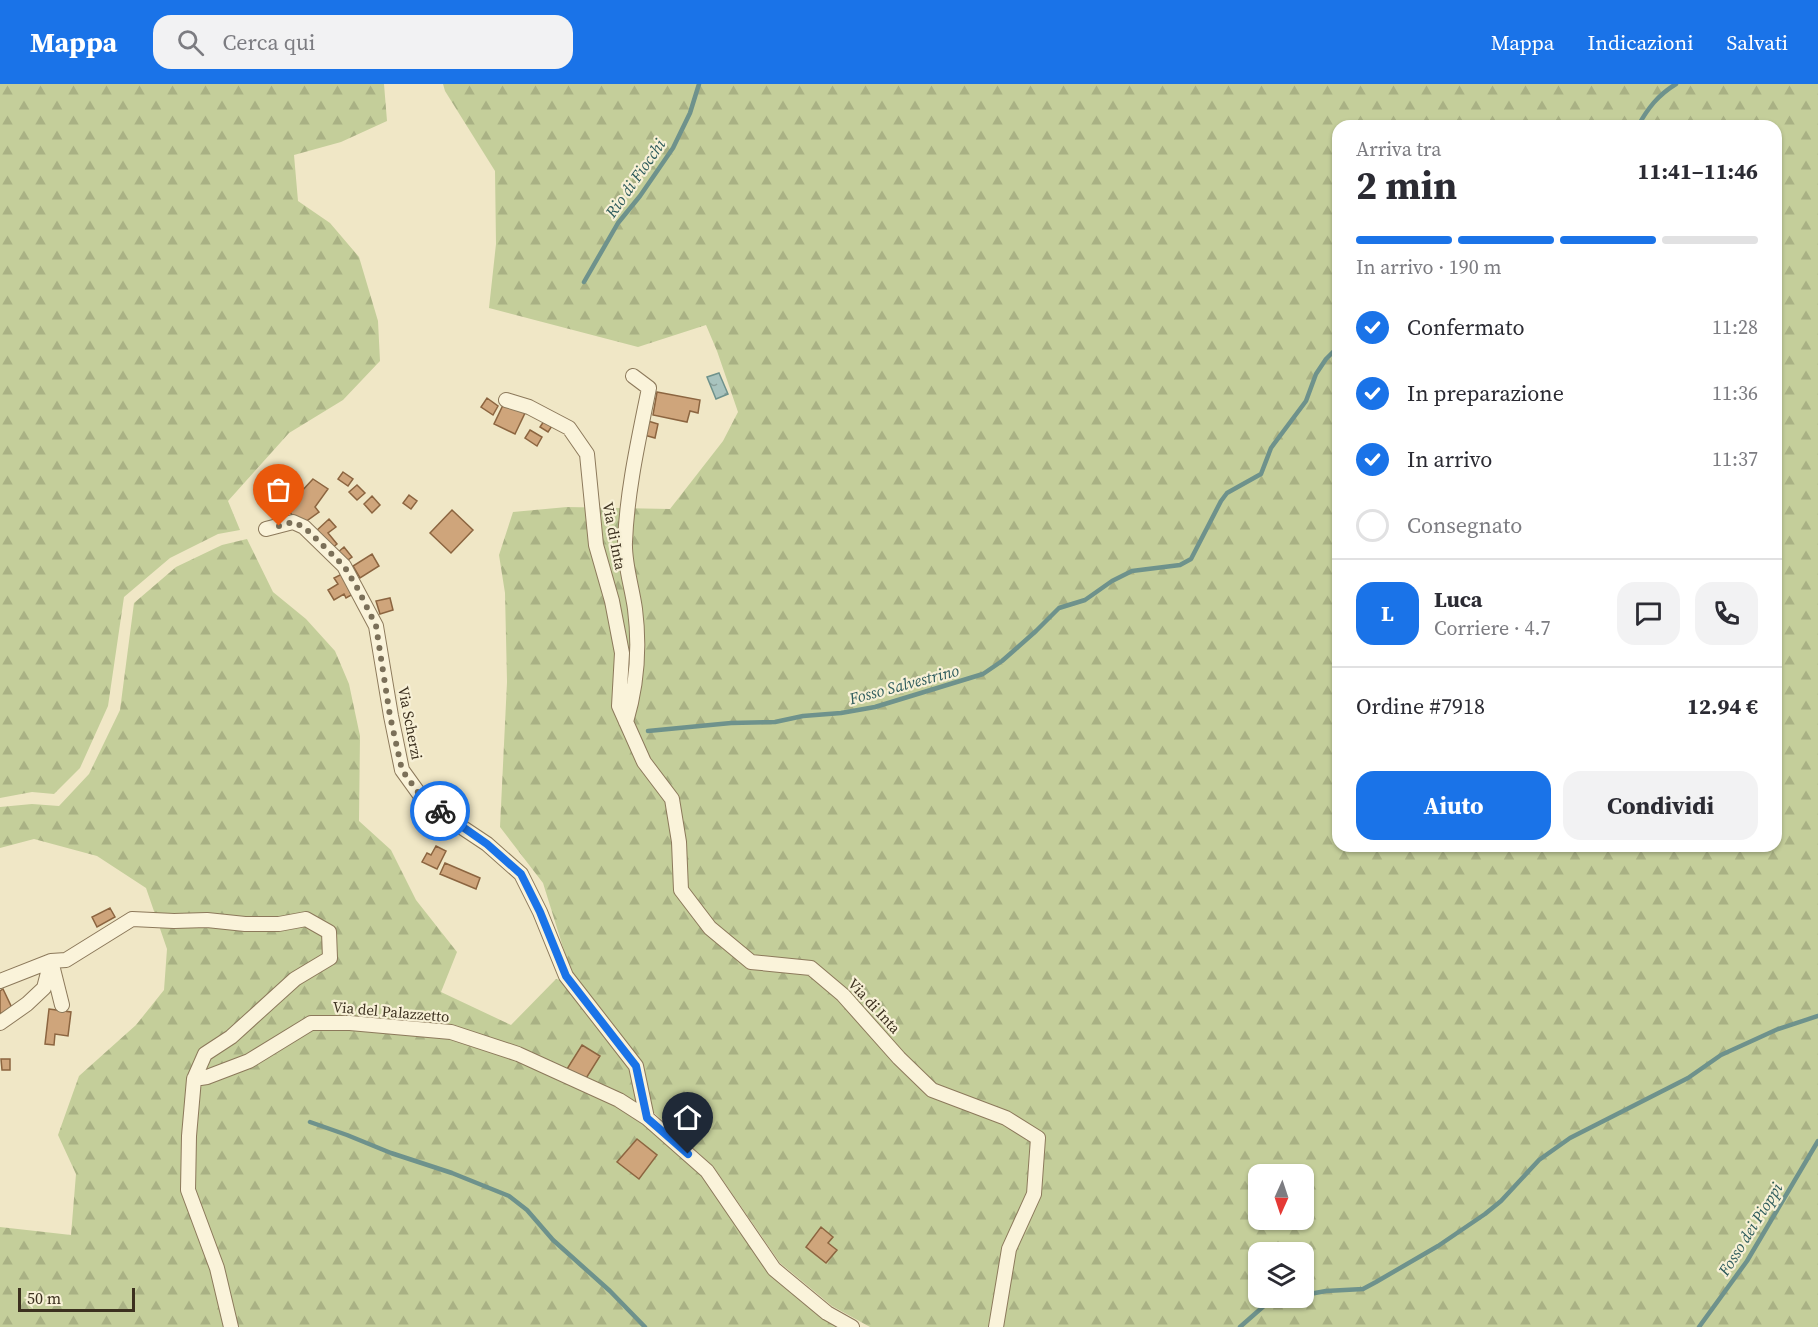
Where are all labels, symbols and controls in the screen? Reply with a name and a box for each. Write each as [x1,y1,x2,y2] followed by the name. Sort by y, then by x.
[153,15,573,69] search box
[30,23,117,61] text: Mappa
[174,26,207,59] icon: search
[222,27,315,57] text: Cerca qui
[1491,28,1555,57] text: Mappa
[1588,28,1693,57] text: Indicazioni
[1726,28,1788,57] text: Salvati
[599,134,670,222] water label: Rio di Fiocchi
[1356,135,1441,163] text: Arriva tra
[1638,156,1758,186] text: 11:41–11:46
[1356,159,1457,212] text: 2 min
[1356,253,1502,281] text: In arrivo · 190 m
[1356,311,1389,344] icon: check
[1407,312,1525,342] text: Confermato
[1712,313,1758,341] text: 11:28
[1356,377,1389,410] icon: check
[1407,378,1564,408] text: In preparazione
[1712,379,1758,407] text: 11:36
[1356,443,1389,476] icon: check
[1407,444,1492,474] text: In arrivo
[1712,445,1758,473] text: 11:37
[253,464,304,526] pin
[262,473,295,506] icon: bag
[598,500,631,572] street label: Via di Inta
[1407,510,1522,540] text: Consegnato
[1617,582,1680,645] button: chat
[1695,582,1758,645] button: phone
[1434,584,1483,614] text: Luca
[1381,598,1394,628] text: L
[1434,614,1550,642] text: Corriere · 4.7
[846,659,962,710] water label: Fosso Salvestrino
[393,684,428,761] street label: Via Scherzi
[1356,691,1485,721] text: Ordine #7918
[1687,691,1758,721] text: 12.94 €
[1356,771,1551,840] button: Aiuto
[1563,771,1758,840] button: Condividi
[410,781,470,841] courier
[424,795,457,828] icon: bike
[843,973,906,1038] street label: Via di Inta
[332,996,450,1027] street label: Via del Palazzetto
[662,1092,713,1154] pin
[671,1101,704,1134] icon: home
[1248,1164,1314,1230] north arrow
[1248,1164,1314,1308] map controls
[1712,1178,1787,1280] water label: Fosso dei Pioppi
[1248,1242,1314,1308] button: layers
[18,1285,135,1312] scale bar
[27,1287,61,1309] text: 50 m

